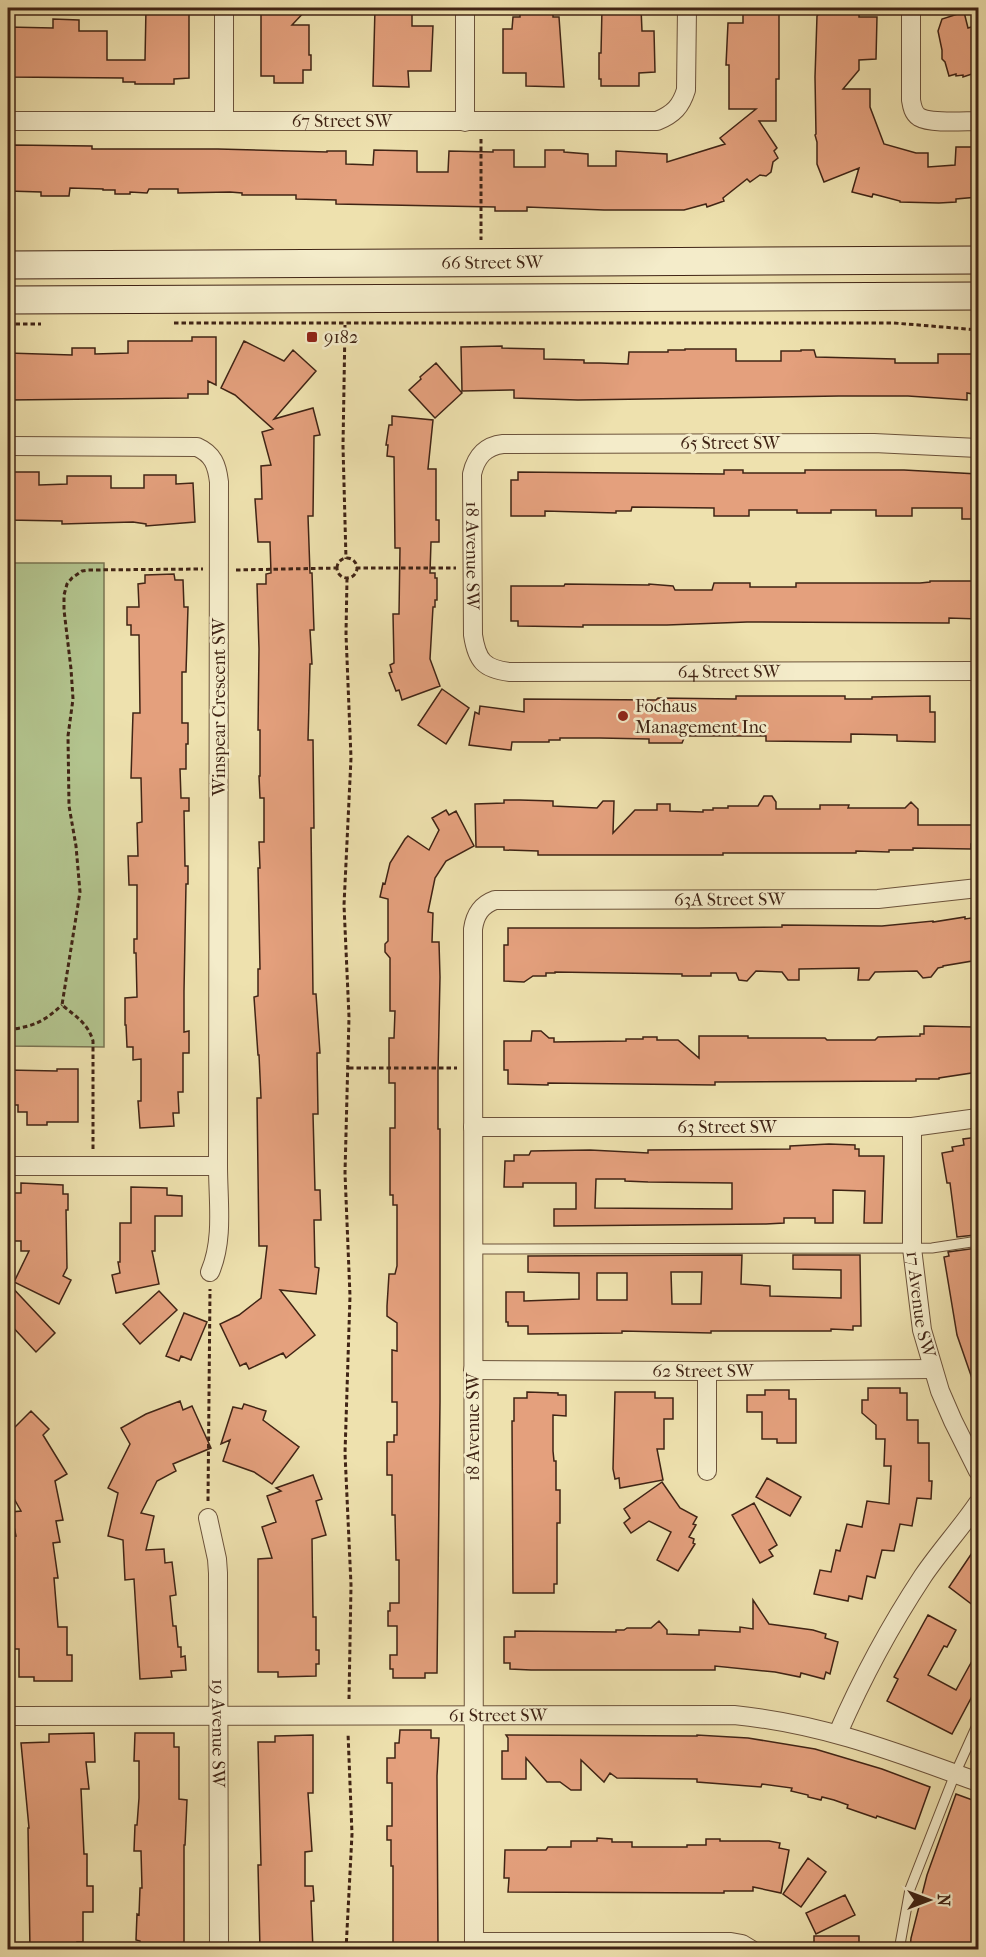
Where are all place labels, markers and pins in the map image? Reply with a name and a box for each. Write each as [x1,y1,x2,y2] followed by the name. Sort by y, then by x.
[324,327,358,348] place label: 9182
[305,330,319,344] marker: 9182
[635,696,767,738] place label: Fochaus Management Inc
[616,709,630,723] marker: Fochaus Management Inc

